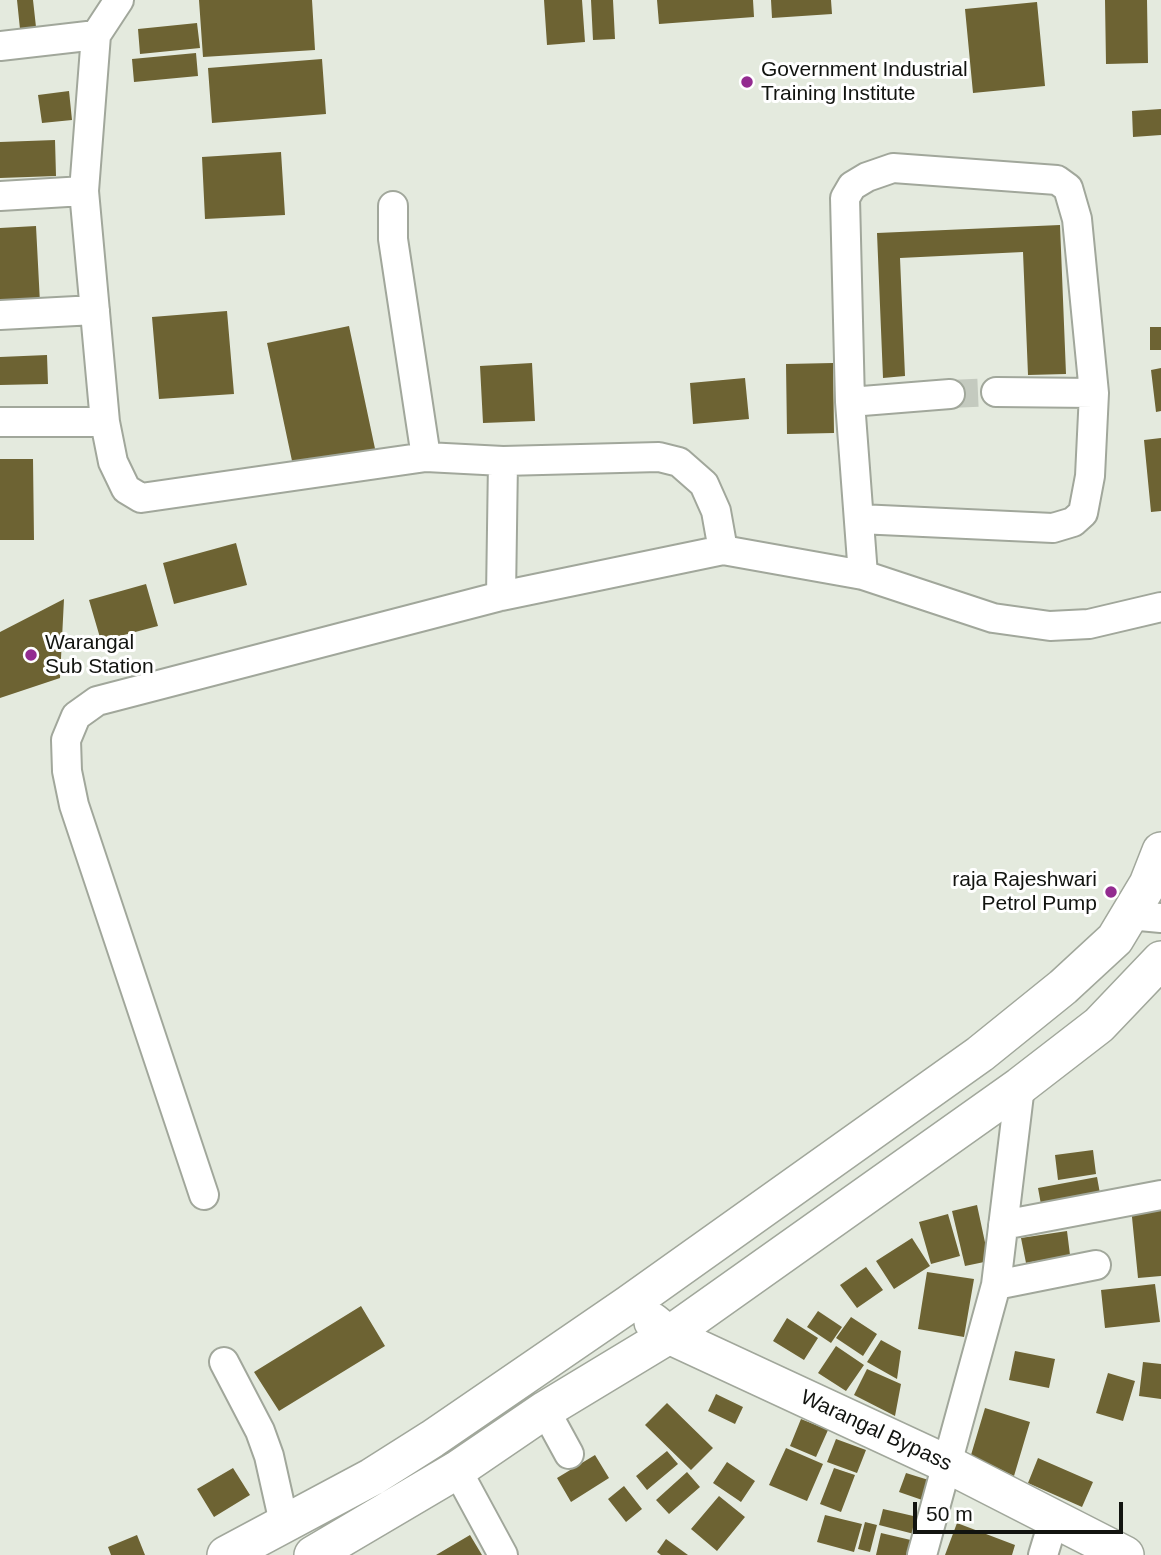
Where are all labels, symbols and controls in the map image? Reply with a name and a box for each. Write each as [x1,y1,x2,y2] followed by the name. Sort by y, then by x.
[761,57,968,107] place label: Government Industrial Training Institute
[739,74,755,90] marker: Government Industrial Training Institute
[45,630,154,680] place label: Warangal Sub Station
[23,647,39,663] marker: Warangal Sub Station
[952,867,1097,917] place label: raja Rajeshwari Petrol Pump
[1103,884,1119,900] marker: raja Rajeshwari Petrol Pump
[796,1385,956,1477] street label: Warangal Bypass
[916,1488,1126,1532] scale bar
[926,1502,973,1525] text: 50 m

